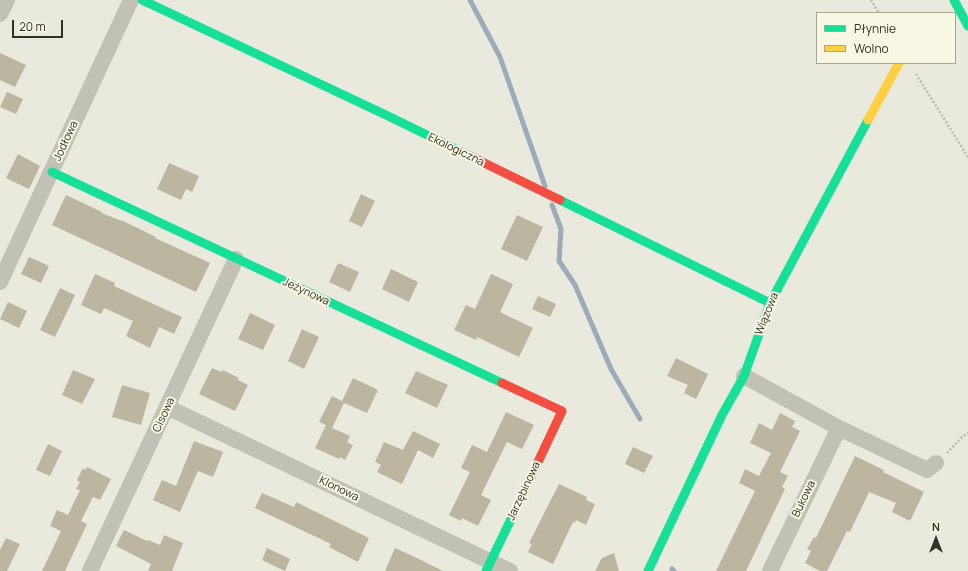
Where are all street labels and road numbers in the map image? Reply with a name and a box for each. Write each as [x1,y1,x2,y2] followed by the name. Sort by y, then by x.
[51,119,81,163] street label: Jodłowa
[426,131,486,169] street label: Ekologiczna
[281,275,331,309] street label: Jeżynowa
[753,291,781,337] street label: Wiązowa
[150,396,178,434] street label: Cisowa
[505,460,543,522] street label: Jarzębinowa
[317,474,361,504] street label: Klonowa
[789,479,819,519] street label: Bukowa

